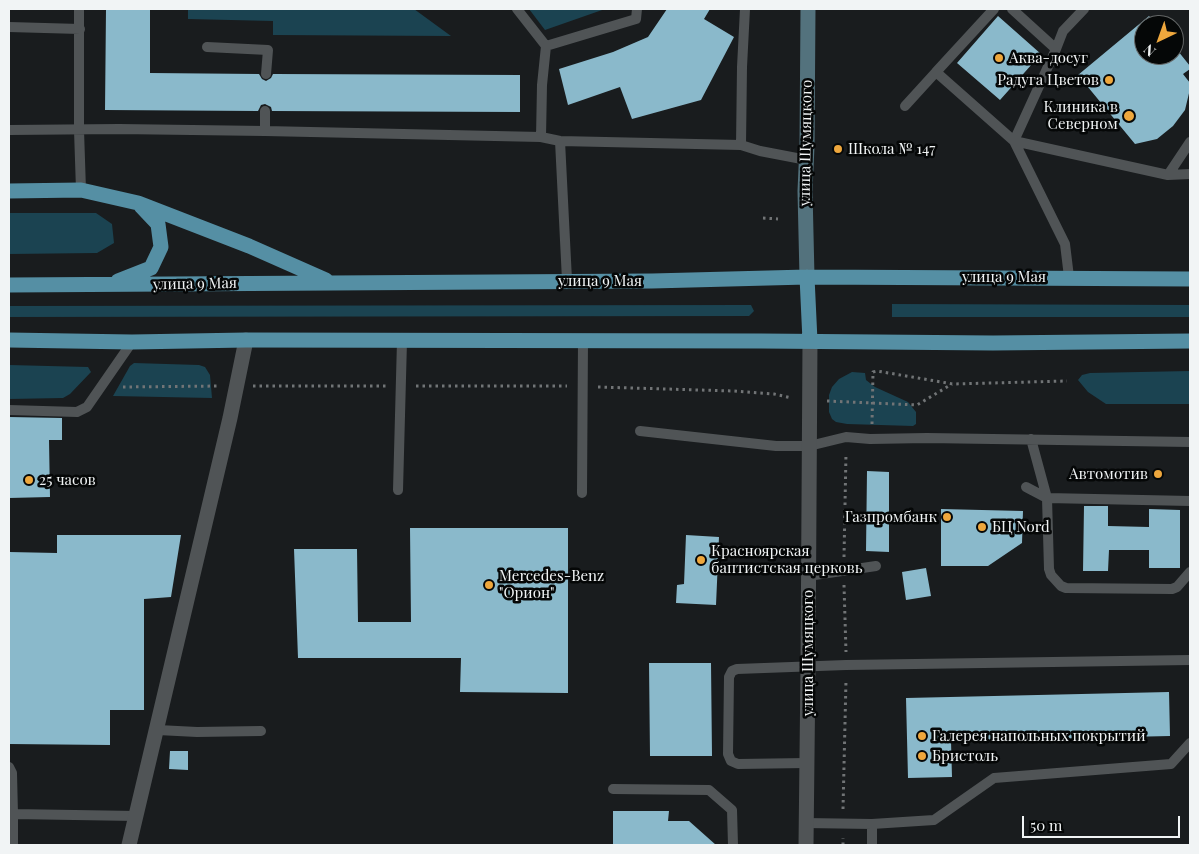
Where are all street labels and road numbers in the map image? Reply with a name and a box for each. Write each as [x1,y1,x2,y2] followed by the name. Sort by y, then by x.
[796,80,816,206] street label: улица Шумяцкого
[962,268,1046,286] street label: улица 9 Мая
[558,272,642,290] street label: улица 9 Мая
[153,274,237,294] street label: улица 9 Мая
[799,590,817,716] street label: улица Шумяцкого

